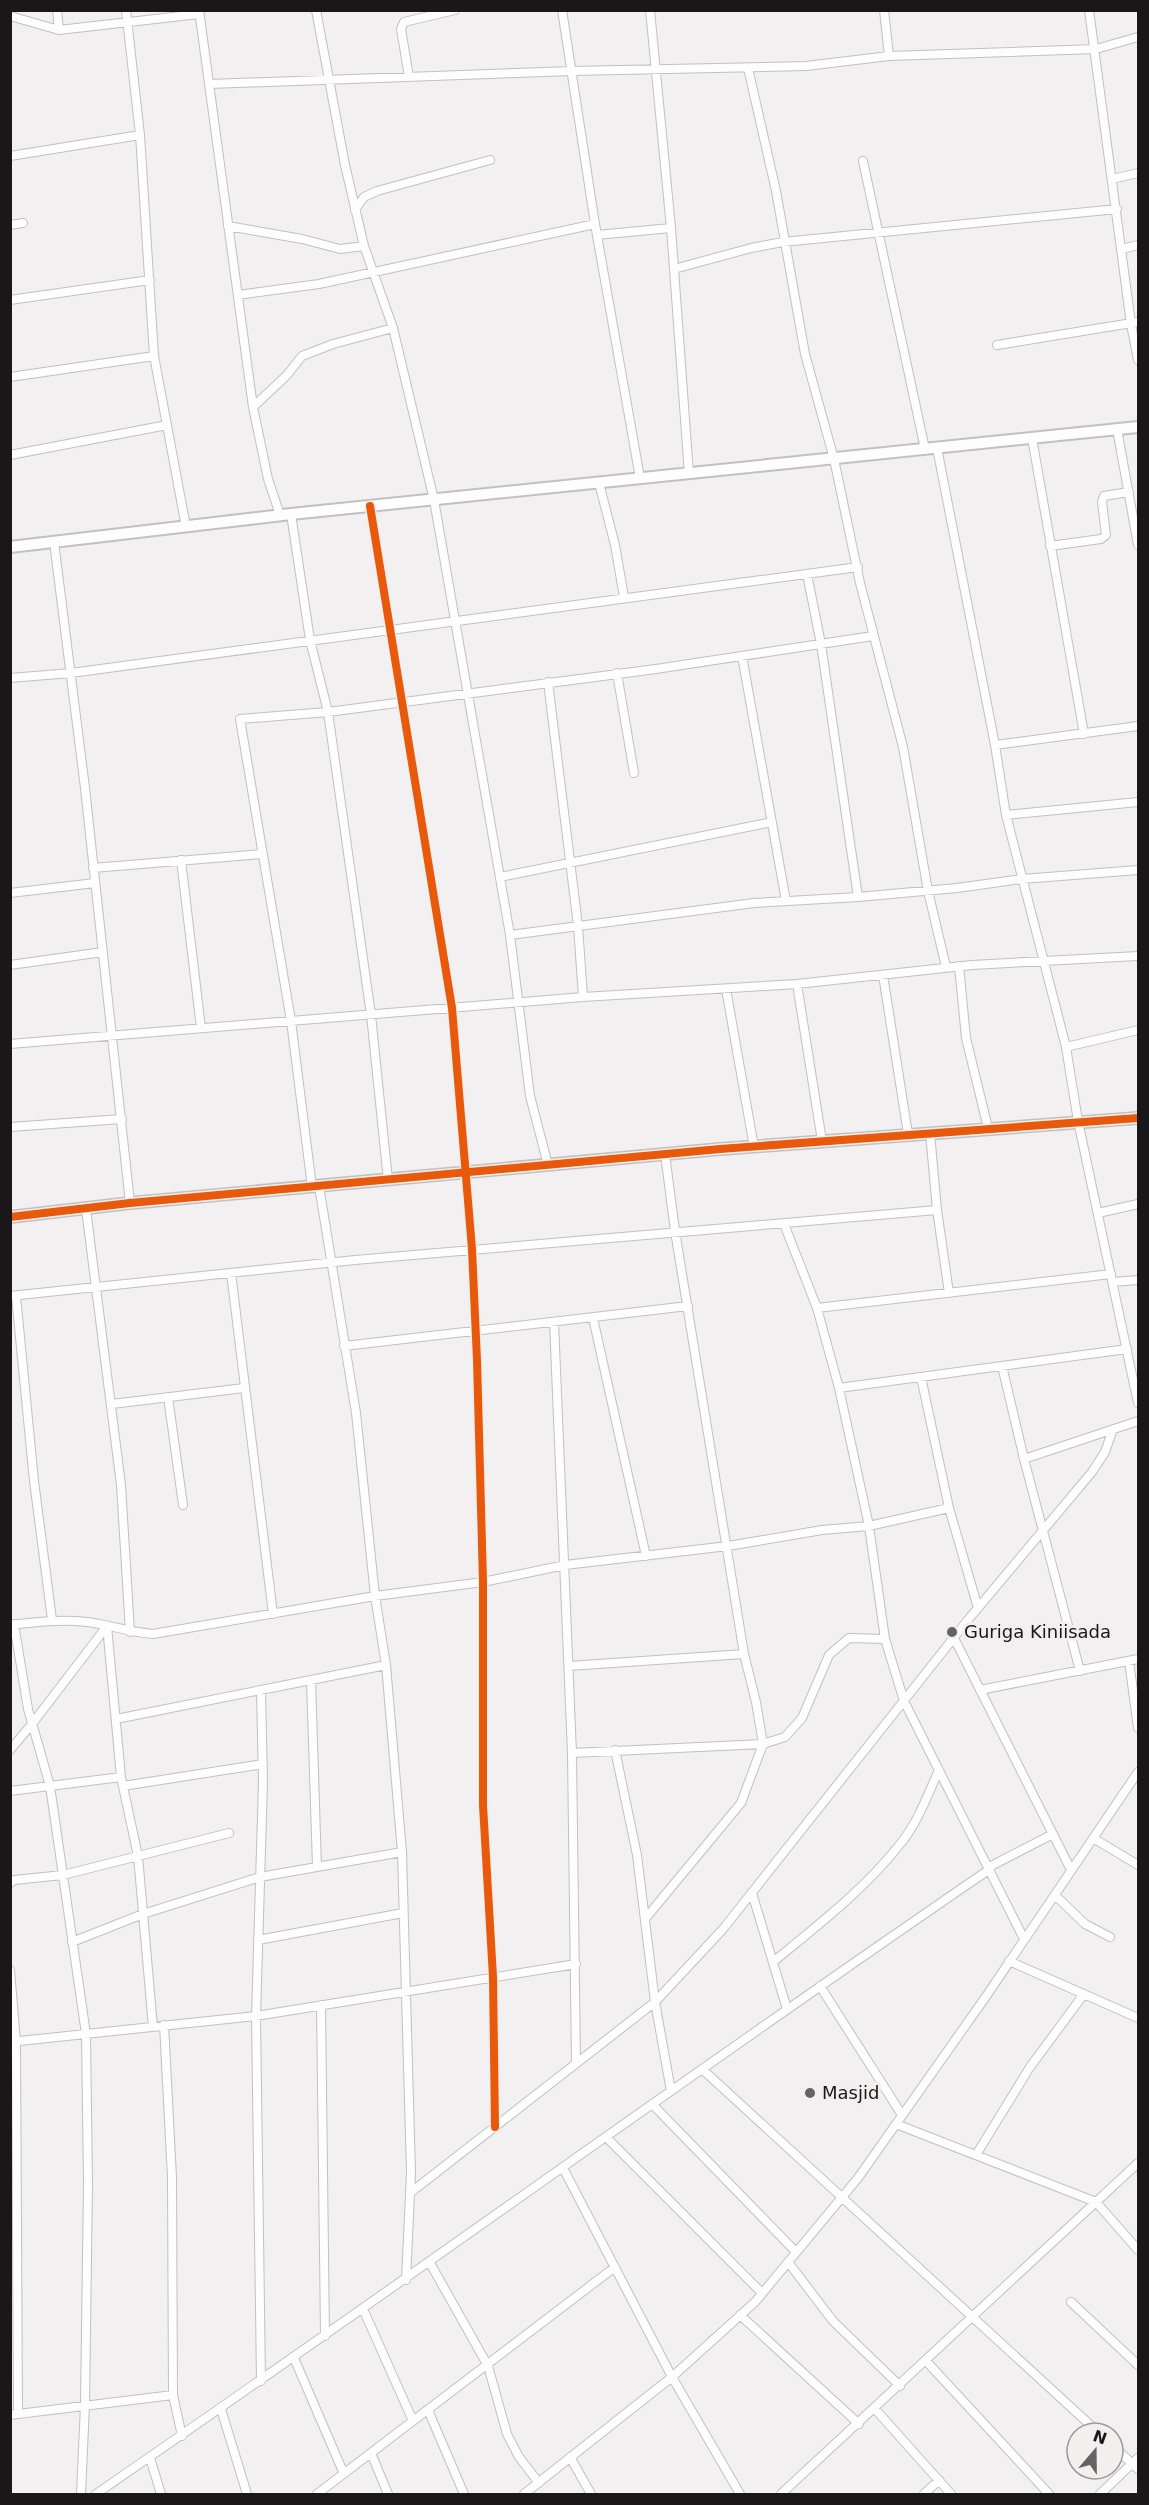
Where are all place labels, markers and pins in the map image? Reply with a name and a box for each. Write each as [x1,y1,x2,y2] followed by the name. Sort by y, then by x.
[964,1621,1111,1642] place label: Guriga Kiniisada
[945,1625,959,1639] marker: Guriga Kiniisada
[822,2082,879,2103] place label: Masjid
[803,2086,817,2100] marker: Masjid

